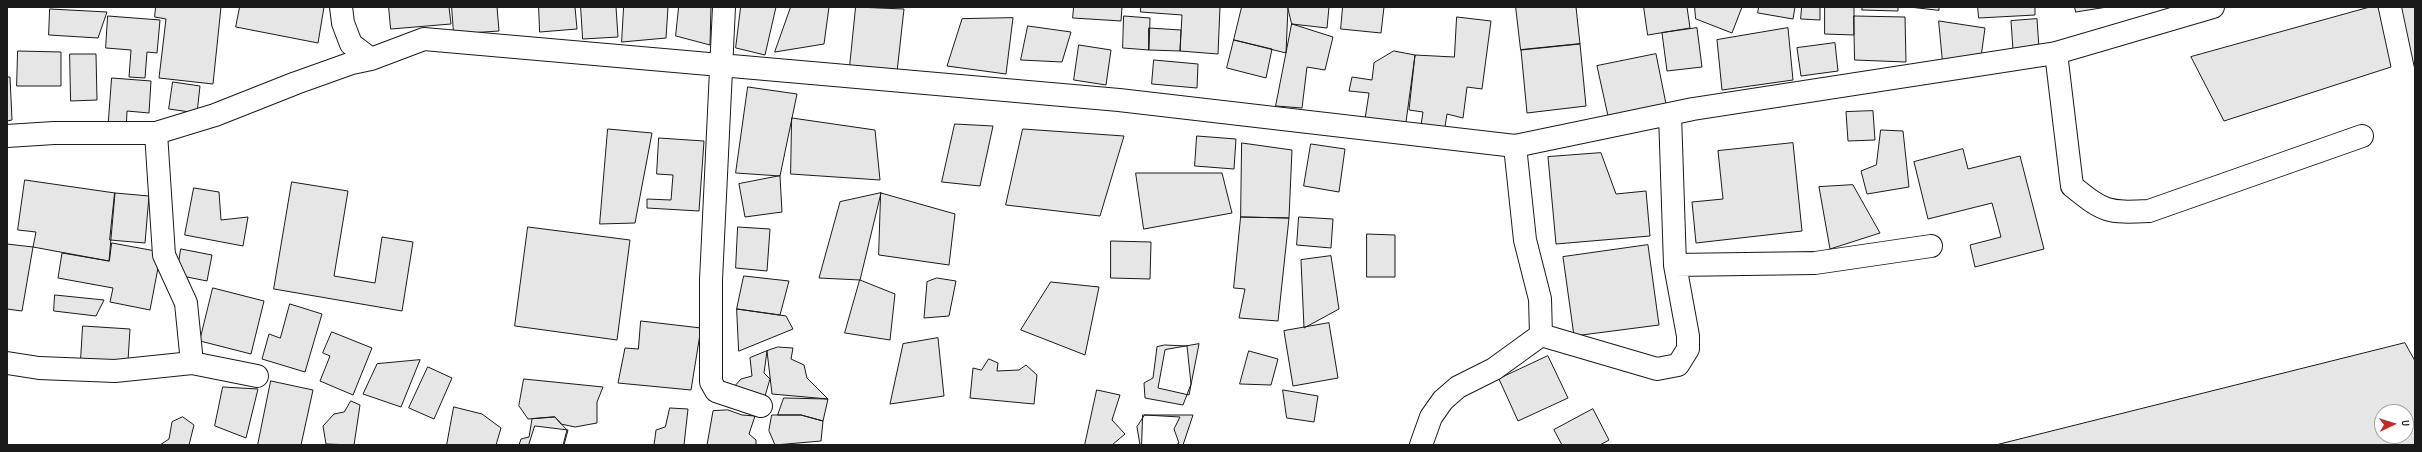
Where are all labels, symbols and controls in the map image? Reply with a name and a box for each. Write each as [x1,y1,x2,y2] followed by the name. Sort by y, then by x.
[2374,404,2414,444] north arrow
[2399,420,2412,427] text: U

